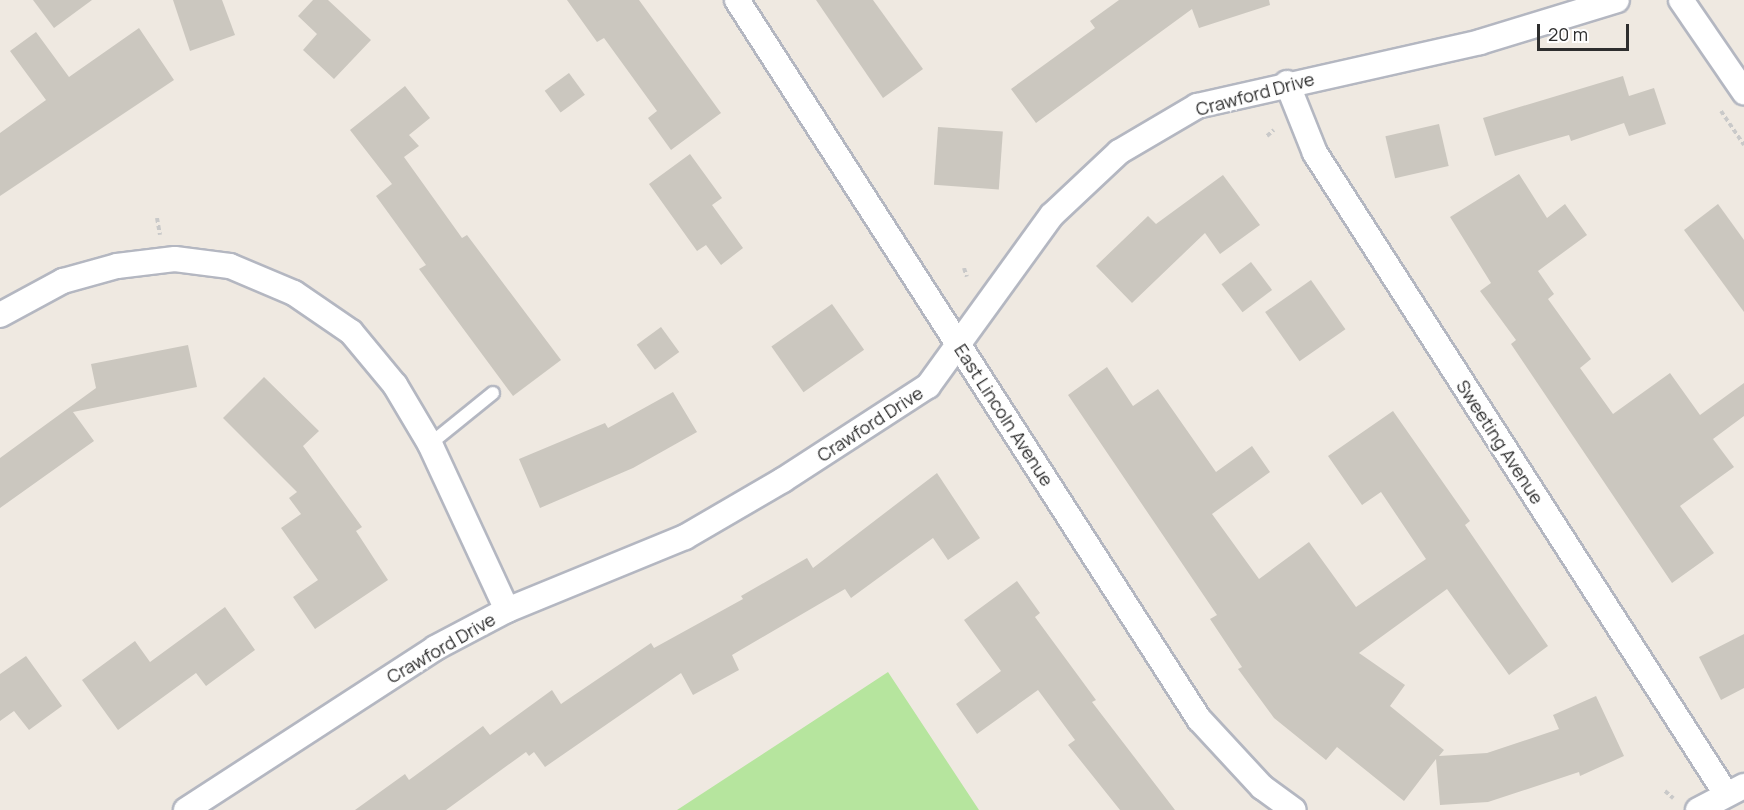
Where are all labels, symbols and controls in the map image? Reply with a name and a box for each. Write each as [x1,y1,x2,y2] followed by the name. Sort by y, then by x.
[1540,12,1632,50] scale bar
[1548,22,1588,46] text: 20 m
[1193,68,1317,120] street label: Crawford Drive
[950,340,1058,490] street label: East Lincoln Avenue
[1452,376,1548,508] street label: Sweeting Avenue
[813,382,927,466] street label: Crawford Drive
[383,608,499,688] street label: Crawford Drive

